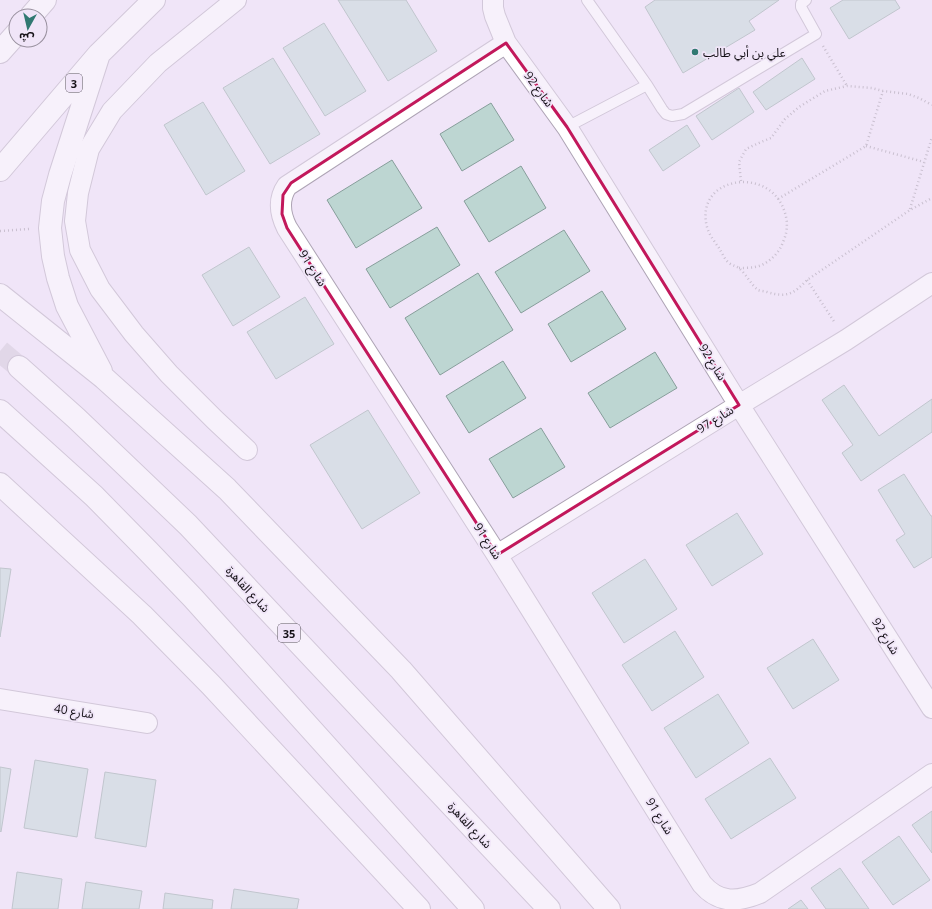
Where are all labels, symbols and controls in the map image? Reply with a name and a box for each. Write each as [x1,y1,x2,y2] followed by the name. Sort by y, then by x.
[8,8,48,48] north arrow
[18,30,35,47] text: ش
[703,44,786,62] place label: علي بن أبي طالب
[690,47,700,57] marker: علي بن أبي طالب
[519,68,558,111] street label: شارع 92
[66,74,82,92] road number: 3
[294,246,331,290] street label: شارع 91
[694,340,731,384] street label: شارع 92
[693,401,737,438] street label: شارع 97
[469,519,506,563] street label: شارع 91
[221,562,274,617] street label: شارع القاهرة
[867,614,904,658] street label: شارع 92
[278,624,300,642] road number: 35
[53,699,95,724] street label: شارع 40
[641,794,678,838] street label: شارع 91
[443,798,496,853] street label: شارع القاهرة

